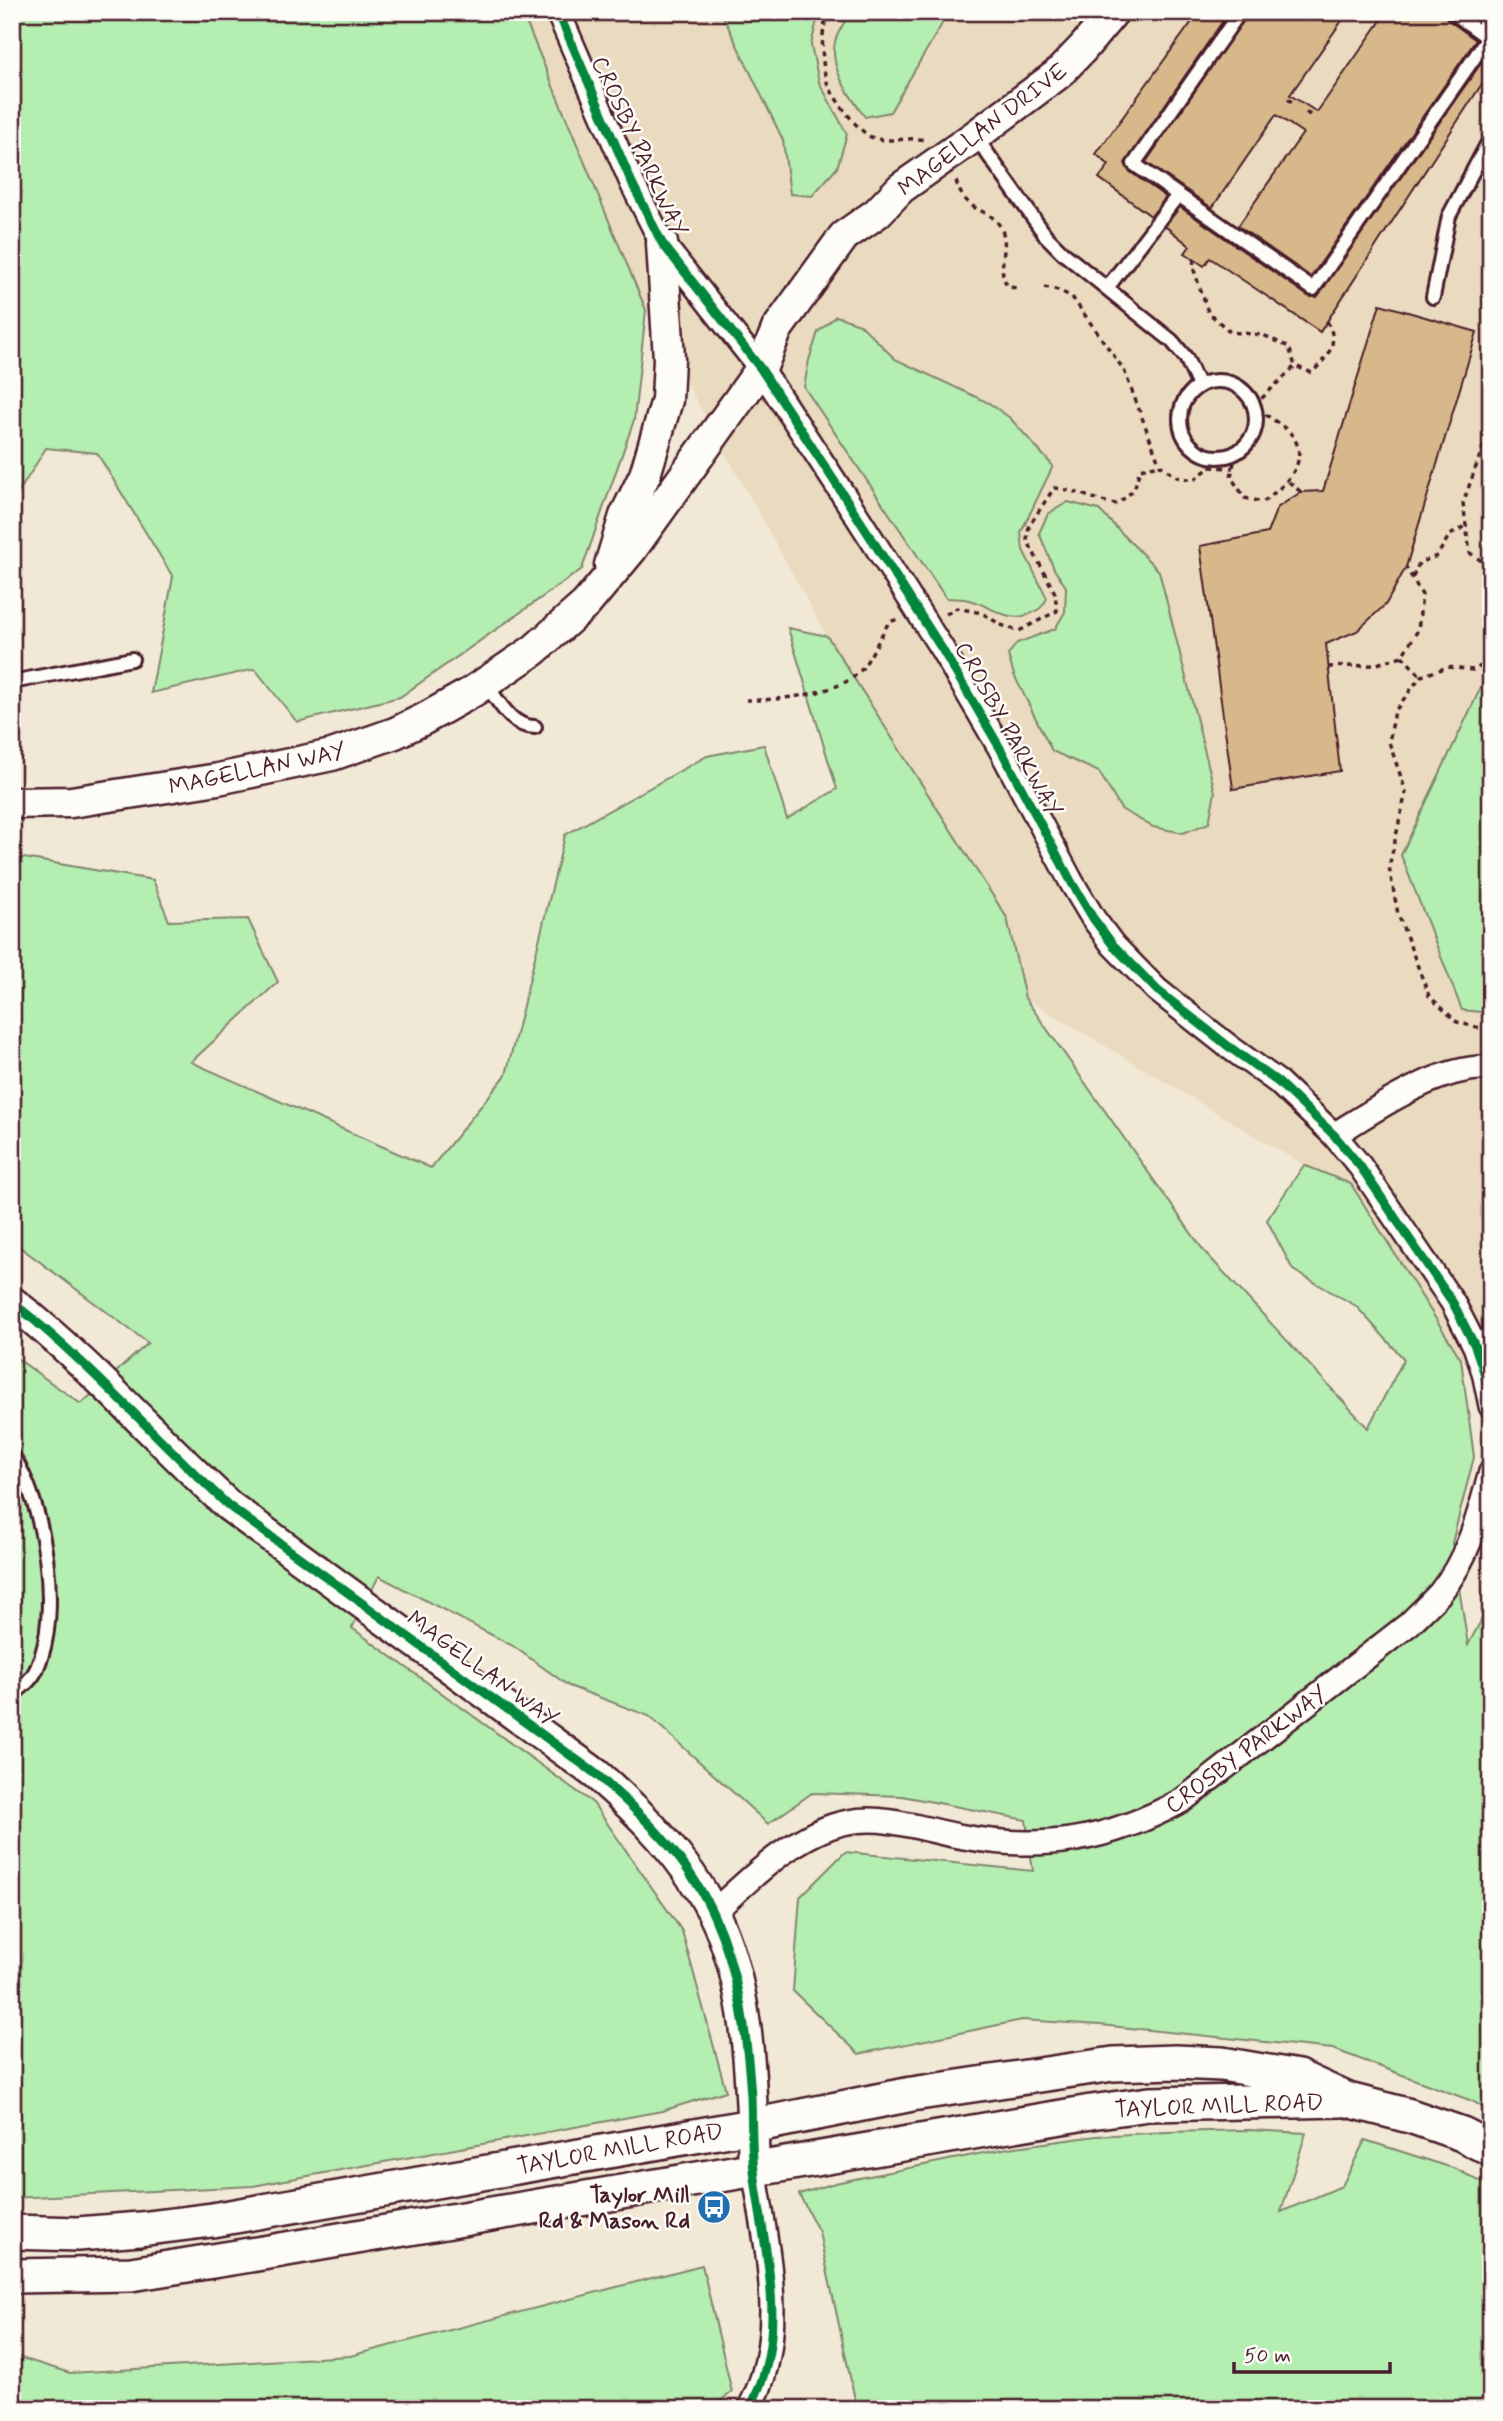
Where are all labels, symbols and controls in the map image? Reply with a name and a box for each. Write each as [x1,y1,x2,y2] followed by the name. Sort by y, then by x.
[583,52,693,242] street label: CROSBY PARKWAY
[892,57,1074,204] street label: MAGELLAN DRIVE
[947,637,1068,823] street label: CROSBY PARKWAY
[166,737,349,803] street label: MAGELLAN WAY
[400,1605,564,1735] street label: MAGELLAN WAY
[1160,1680,1335,1821] street label: CROSBY PARKWAY
[1114,2088,1324,2126] street label: TAYLOR MILL ROAD
[515,2117,726,2183] street label: TAYLOR MILL ROAD
[539,2181,690,2237] place label: Taylor Mill Rd & Mason Rd
[695,2188,733,2226] bus stop icon: Taylor Mill Rd & Mason Rd
[1234,2330,1389,2374] scale bar
[1244,2342,1291,2370] text: 50 m

